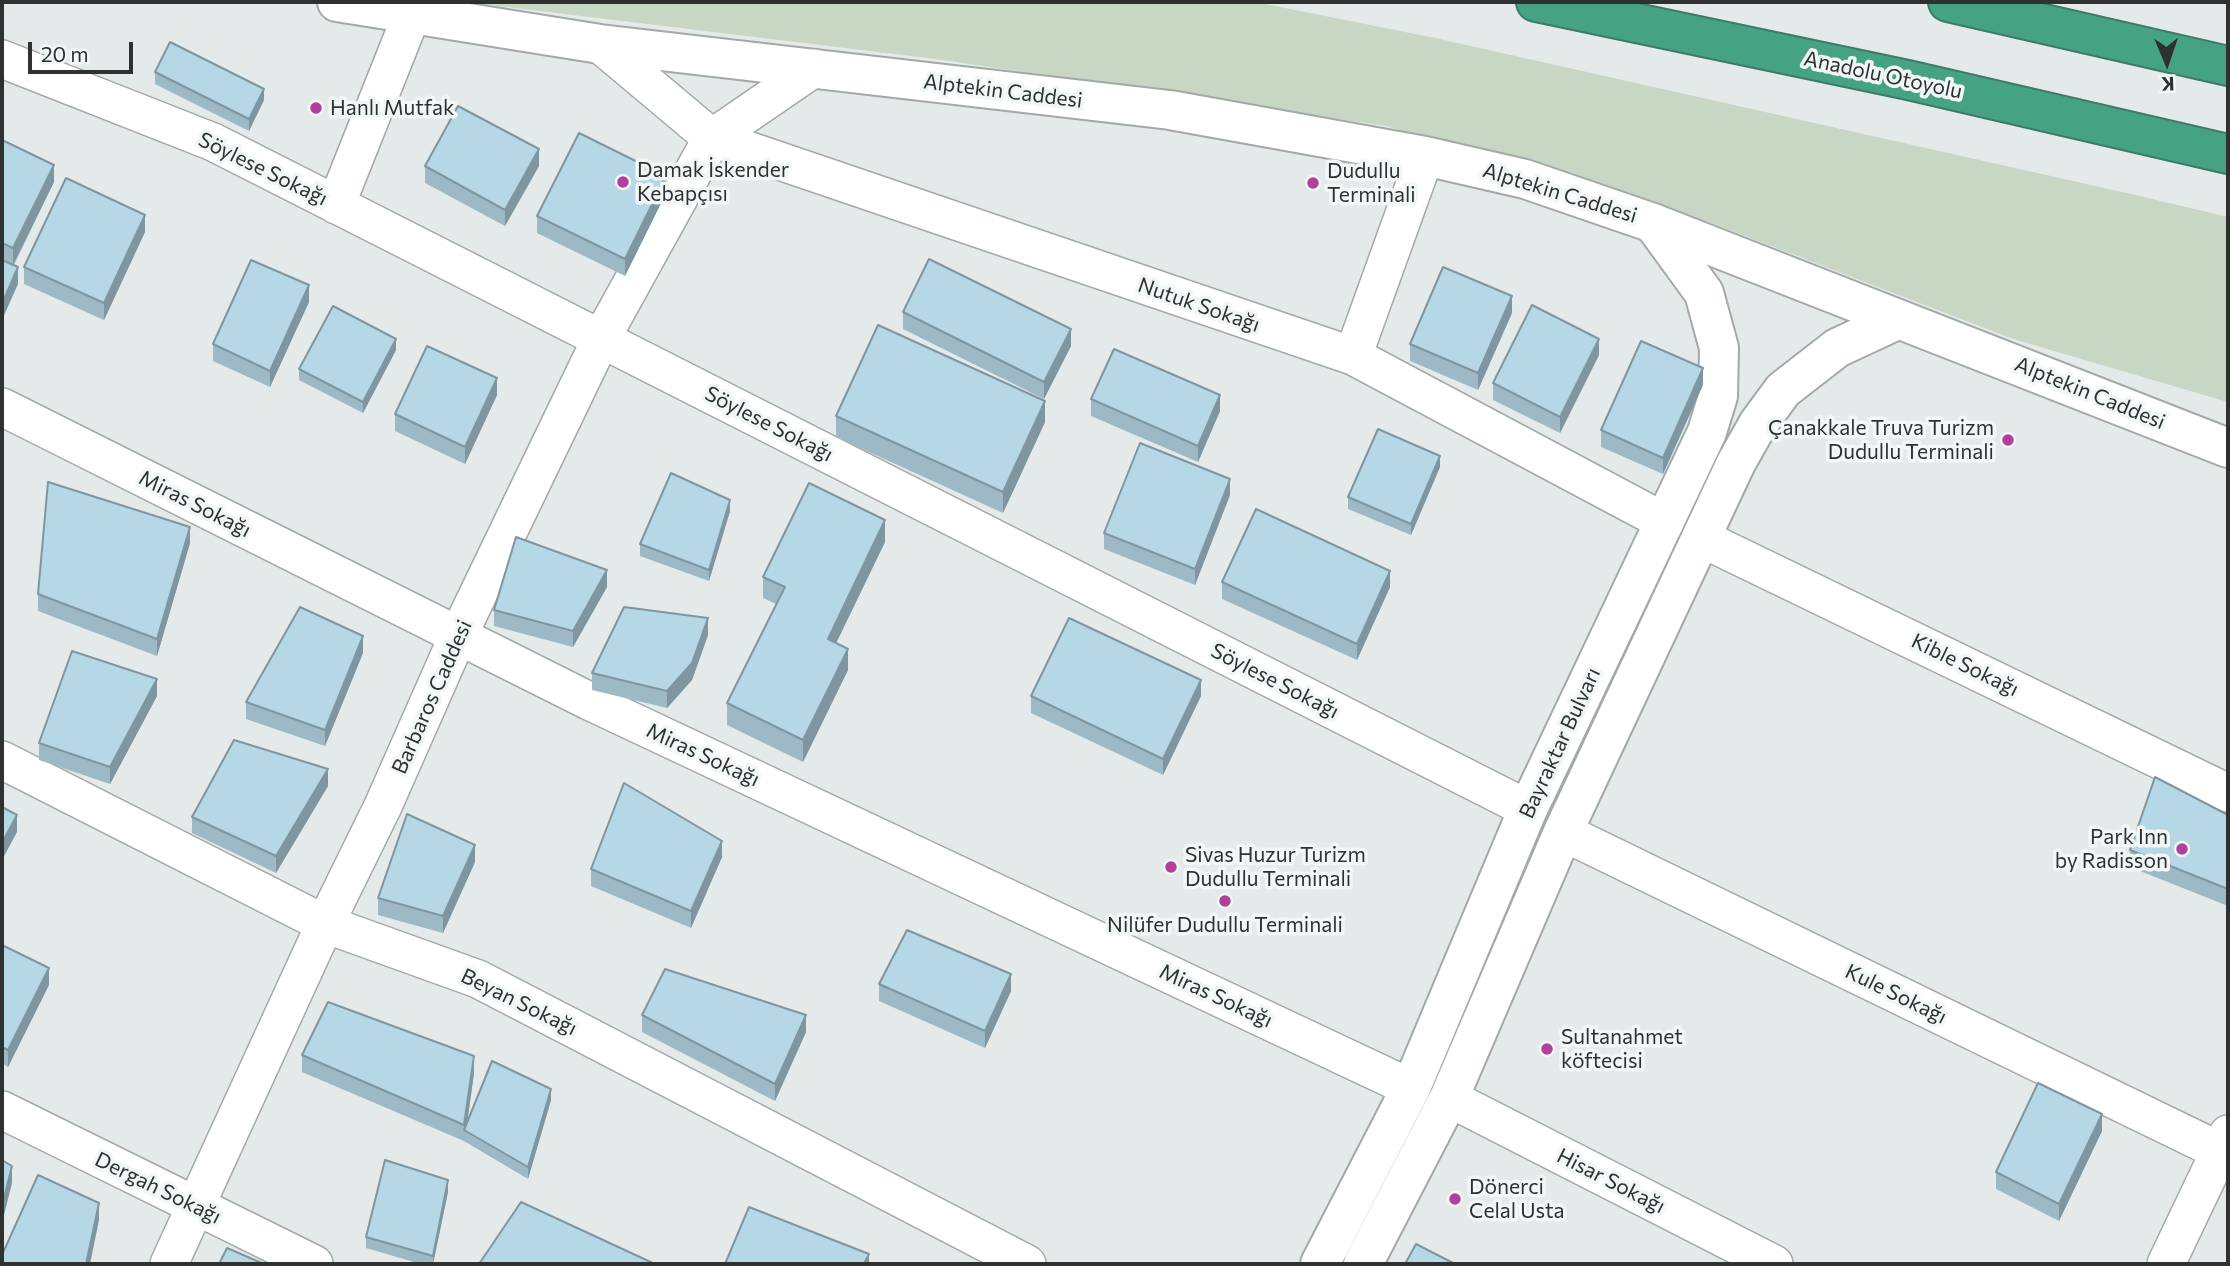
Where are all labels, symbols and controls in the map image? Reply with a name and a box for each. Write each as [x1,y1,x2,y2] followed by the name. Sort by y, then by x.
[32,28,136,72] scale bar
[2132,28,2202,98] north arrow
[41,41,89,66] text: 20 m
[1802,46,1964,104] street label: Anadolu Otoyolu
[922,69,1084,113] street label: Alptekin Caddesi
[2161,73,2175,96] text: K
[330,95,454,121] place label: Hanlı Mutfak
[308,100,324,116] marker: Hanlı Mutfak
[194,127,332,211] street label: Söylese Sokağı
[637,157,789,207] place label: Damak İskender Kebapçısı
[1327,158,1416,208] place label: Dudullu Terminali
[1480,158,1640,228] street label: Alptekin Caddesi
[615,174,631,190] marker: Damak İskender Kebapçısı
[1305,175,1321,191] marker: Dudullu Terminali
[1135,272,1263,338] street label: Nutuk Sokağı
[2011,351,2169,435] street label: Alptekin Caddesi
[701,381,837,467] street label: Söylese Sokağı
[1768,415,1994,465] place label: Çanakkale Truva Turizm Dudullu Terminali
[2000,432,2016,448] marker: Çanakkale Truva Turizm Dudullu Terminali
[135,465,255,543] street label: Miras Sokağı
[387,616,477,778] street label: Barbaros Caddesi
[1907,628,2023,702] street label: Kible Sokağı
[1207,638,1343,724] street label: Söylese Sokağı
[1514,664,1606,822] street label: Bayraktar Bulvarı
[642,718,764,792] street label: Miras Sokağı
[2055,824,2168,874] place label: Park Inn by Radisson
[2174,841,2190,857] marker: Park Inn by Radisson
[1185,842,1366,892] place label: Sivas Huzur Turizm Dudullu Terminali
[1163,859,1179,875] marker: Sivas Huzur Turizm Dudullu Terminali
[1217,893,1233,909] marker: Nilüfer Dudullu Terminali
[1107,912,1343,938] place label: Nilüfer Dudullu Terminali
[1155,959,1277,1033] street label: Miras Sokağı
[1841,959,1951,1029] street label: Kule Sokağı
[457,963,581,1041] street label: Beyan Sokağı
[1561,1024,1683,1074] place label: Sultanahmet köftecisi
[1539,1041,1555,1057] marker: Sultanahmet köftecisi
[1553,1143,1669,1219] street label: Hisar Sokağı
[91,1147,225,1229] street label: Dergah Sokağı
[1469,1174,1565,1224] place label: Dönerci Celal Usta
[1447,1191,1463,1207] marker: Dönerci Celal Usta

